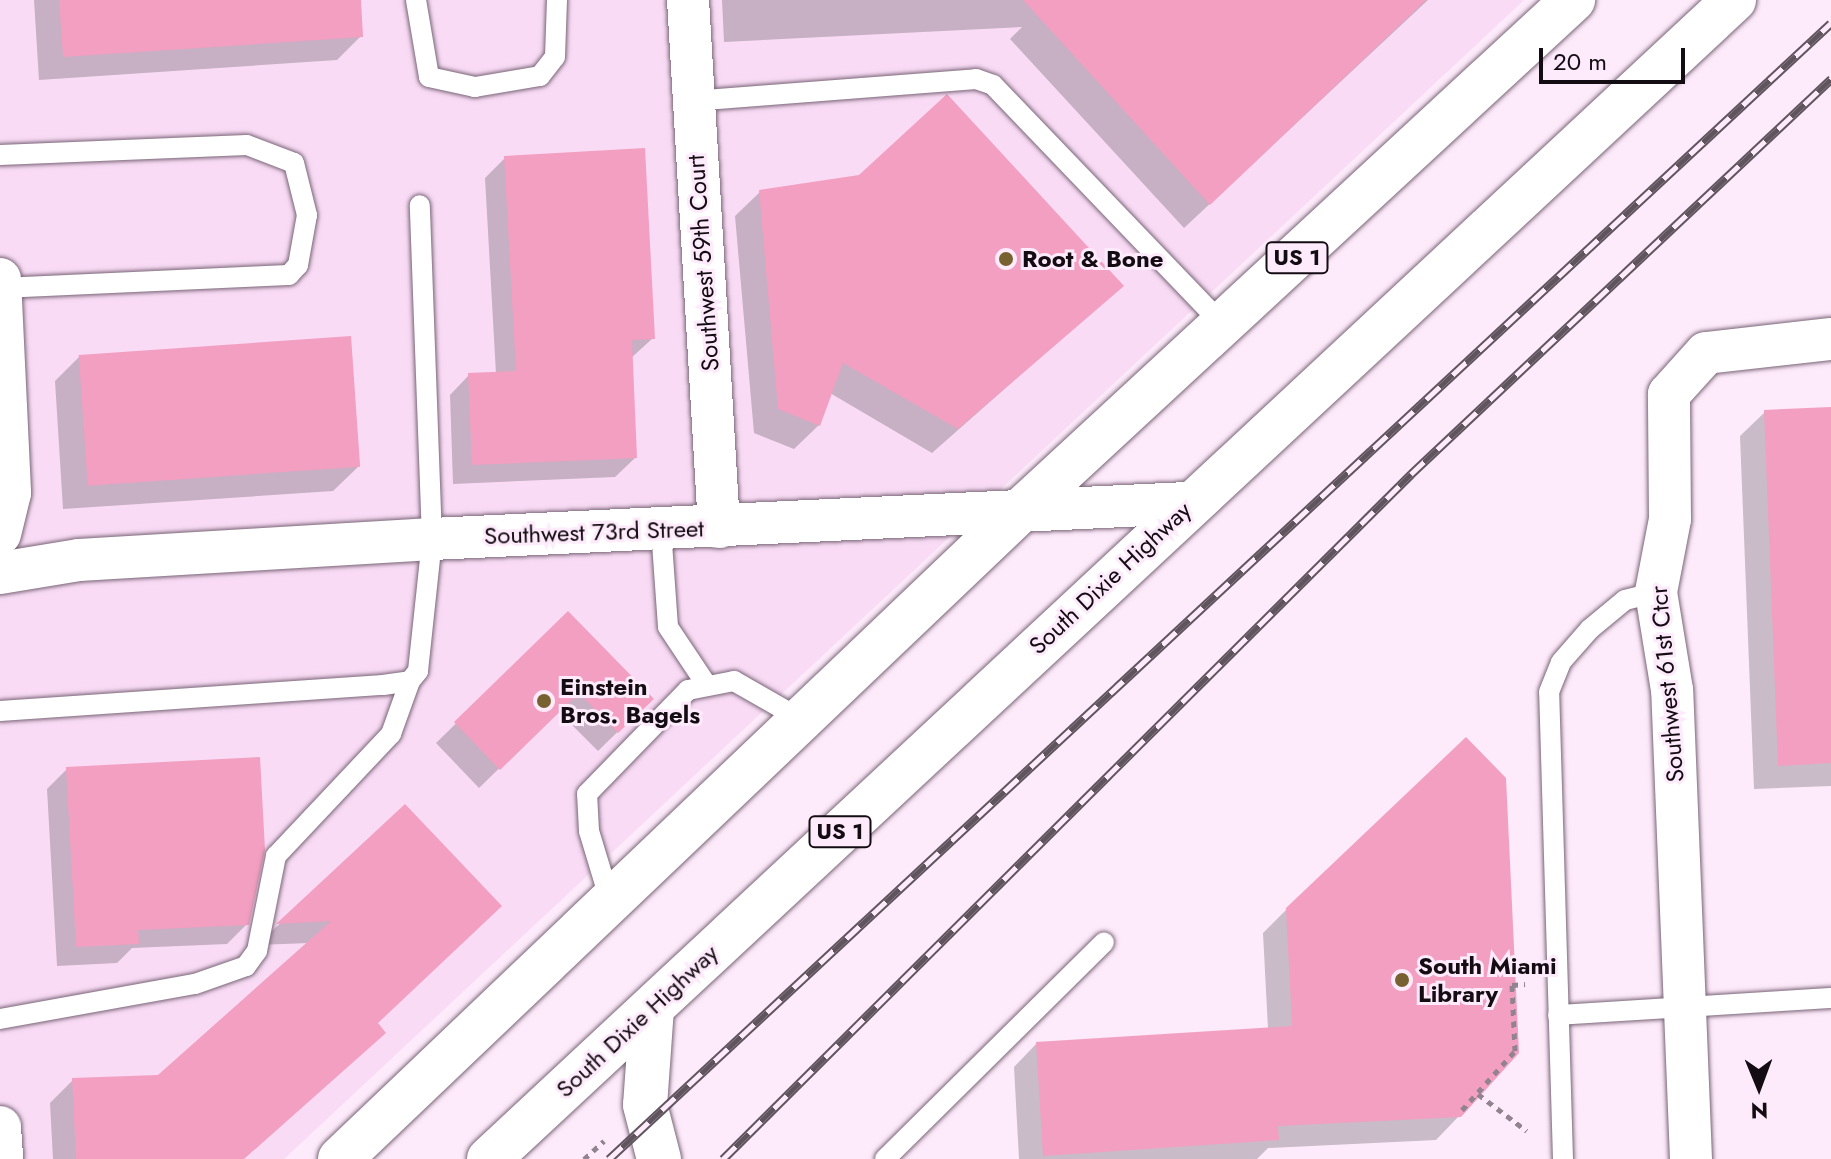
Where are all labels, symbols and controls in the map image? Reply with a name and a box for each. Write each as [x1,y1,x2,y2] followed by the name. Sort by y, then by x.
[1543,32,1689,82] scale bar
[1553,44,1607,79] text: 20 m
[681,154,725,372] street label: Southwest 59th Court
[1265,240,1329,276] road number: US 1
[1022,245,1164,273] place label: Root & Bone
[997,250,1015,268] marker: Root & Bone
[1023,496,1197,660] street label: South Dixie Highway
[484,514,704,550] street label: Southwest 73rd Street
[1644,585,1690,783] street label: Southwest 61st Ctcr
[560,673,700,729] place label: Einstein Bros. Bagels
[535,692,553,710] marker: Einstein Bros. Bagels
[808,814,872,850] road number: US 1
[550,939,724,1103] street label: South Dixie Highway
[1418,952,1557,1008] place label: South Miami Library
[1393,971,1411,989] marker: South Miami Library
[1719,1047,1799,1127] north arrow
[1750,1095,1768,1127] text: N

